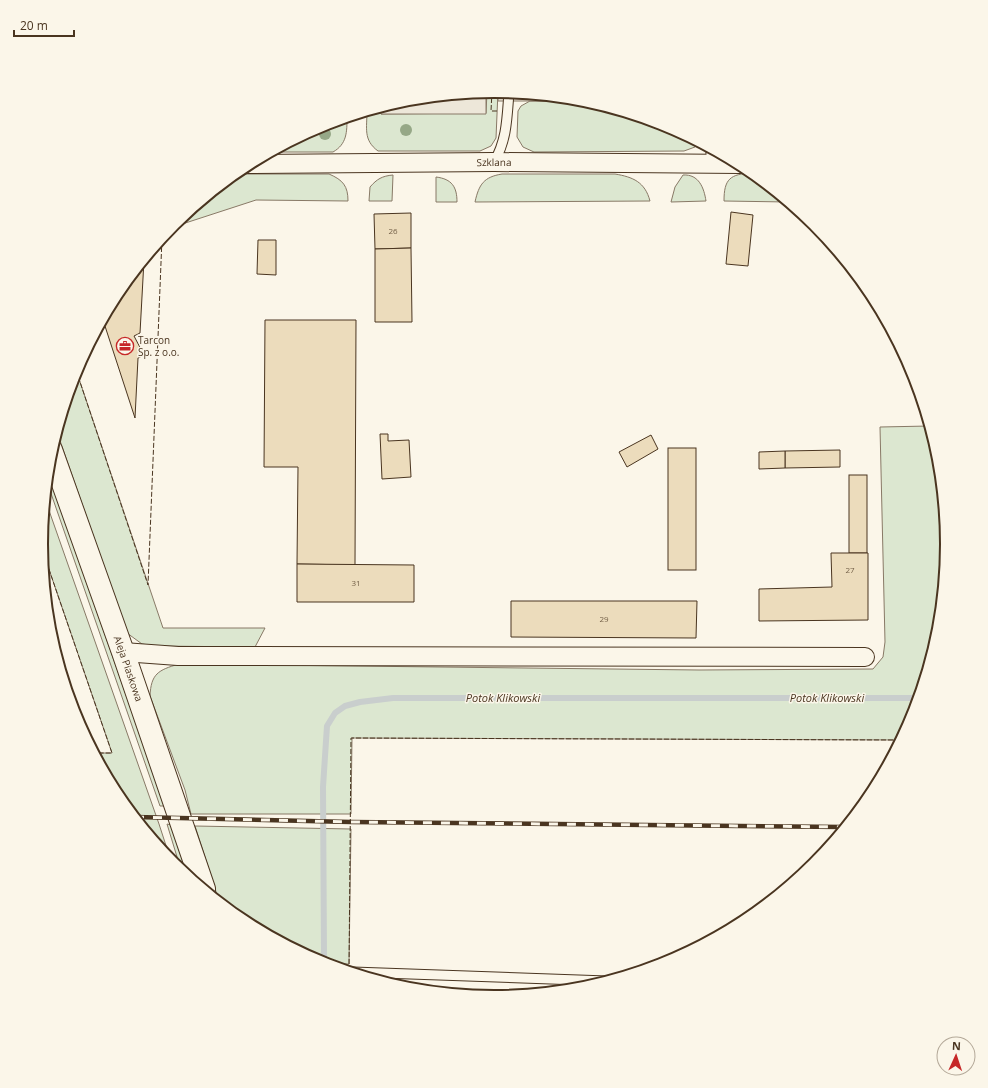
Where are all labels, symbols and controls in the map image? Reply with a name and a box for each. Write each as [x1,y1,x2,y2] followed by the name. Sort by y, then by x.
[14,12,74,38] scale bar
[20,17,48,34] text: 20 m
[476,155,512,169] street label: Szklana
[388,225,398,236] house number: 26
[138,333,179,359] place label: Tarcon Sp. z o.o.
[115,336,135,356] office icon: Tarcon Sp. z o.o.
[845,564,855,575] house number: 27
[351,577,361,588] house number: 31
[599,613,609,624] house number: 29
[111,634,146,703] street label: Aleja Piaskowa
[466,690,540,705] water label: Potok Klikowski
[790,690,864,705] water label: Potok Klikowski
[936,1036,976,1076] north arrow
[952,1038,961,1053] text: N

